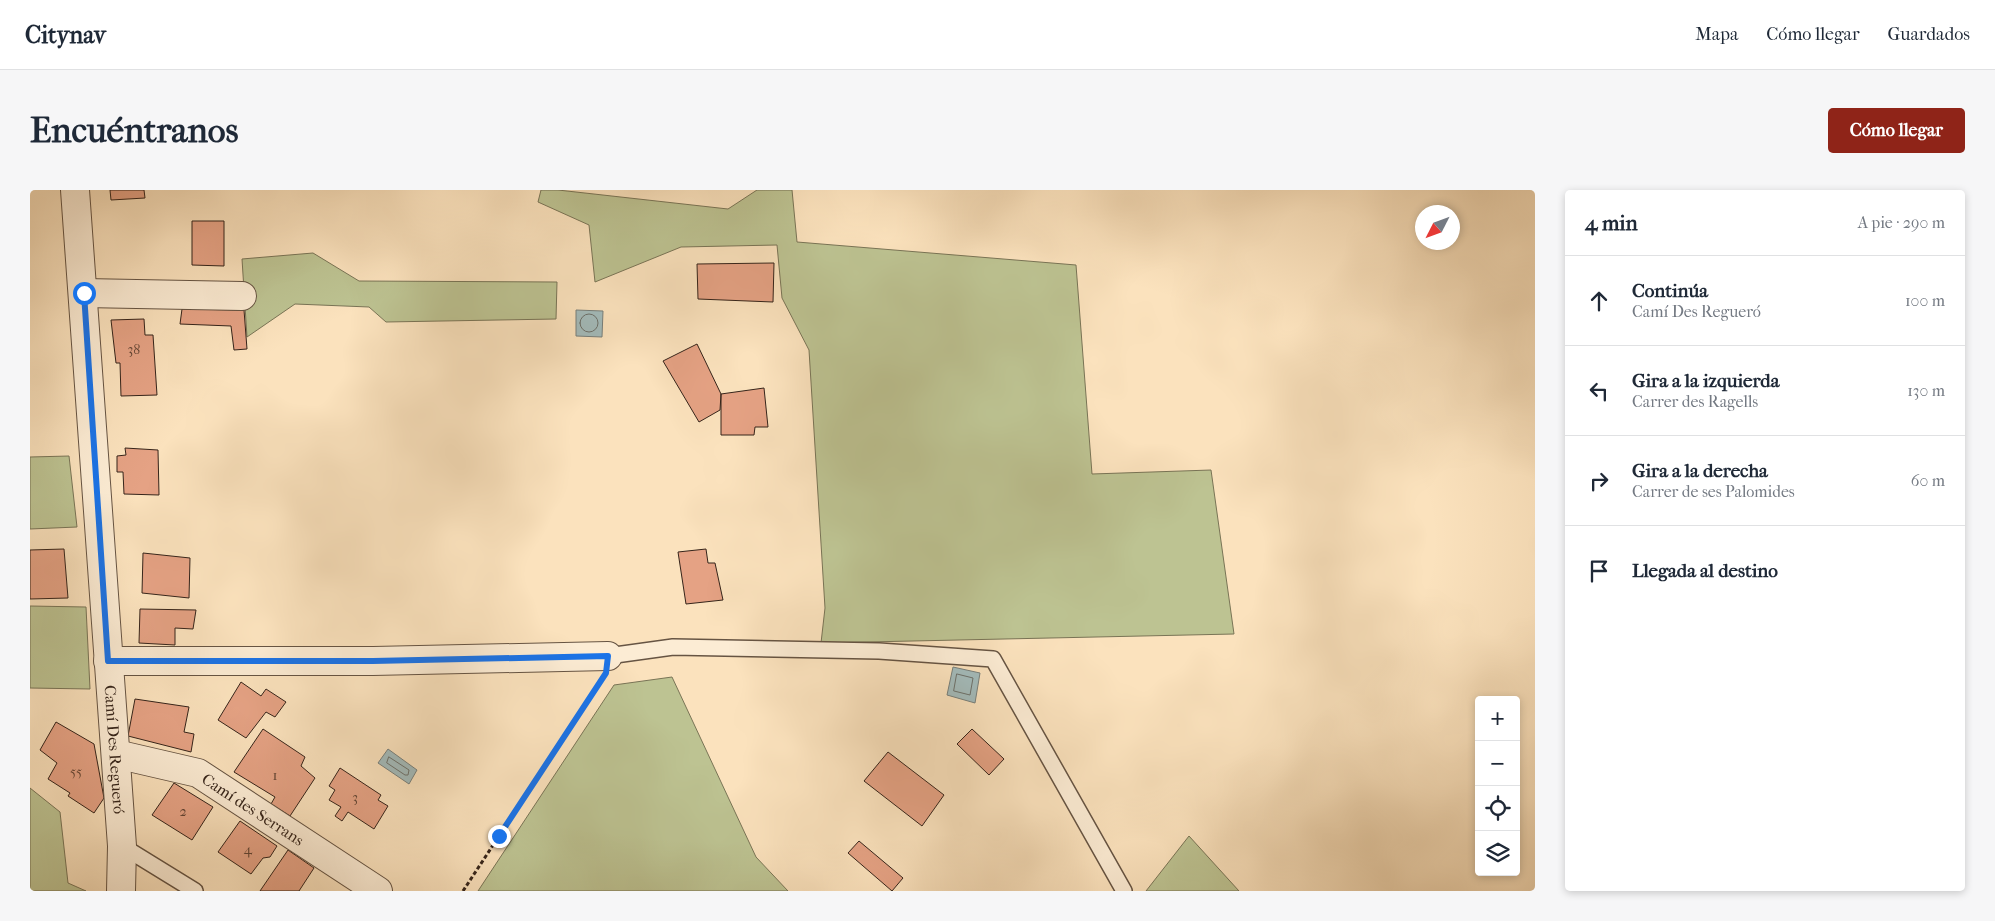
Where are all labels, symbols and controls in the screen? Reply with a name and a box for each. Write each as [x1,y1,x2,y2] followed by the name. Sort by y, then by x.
[25,21,106,49] text: Citynav
[1695,24,1738,45] text: Mapa
[1766,24,1860,45] text: Cómo llegar
[1888,24,1970,45] text: Guardados
[1828,108,1965,153] button: Cómo llegar
[30,110,238,151] text: Encuéntranos
[1415,205,1460,250] north arrow
[1585,211,1638,235] text: 4 min
[1858,213,1945,232] text: A pie · 290 m
[1632,280,1708,302] text: Continúa
[73,282,96,305] route start
[1585,287,1613,315] icon: ahead
[1905,291,1945,310] text: 100 m
[1632,302,1761,321] text: Camí Des Regueró
[128,341,140,358] house number: 38
[1632,370,1779,392] text: Gira a la izquierda
[1585,377,1613,405] icon: left
[1907,381,1945,400] text: 130 m
[1632,392,1758,411] text: Carrer des Ragells
[1632,460,1768,482] text: Gira a la derecha
[1585,467,1613,495] icon: right
[1911,471,1945,490] text: 60 m
[1632,482,1795,501] text: Carrer de ses Palomides
[1585,557,1613,585] icon: arrive
[1632,560,1778,582] text: Llegada al destino
[101,685,129,815] street label: Camí Des Regueró
[1475,696,1520,876] map controls
[1475,696,1520,741] button: +
[1475,741,1520,786] button: −
[70,763,82,780] house number: 55
[273,767,278,784] house number: 1
[198,769,308,849] street label: Camí des Serrans
[1475,786,1520,831] button: locate
[352,789,358,806] house number: 3
[179,803,187,820] house number: 2
[488,825,511,848] route end
[1475,831,1520,876] button: layers
[244,841,253,858] house number: 4

